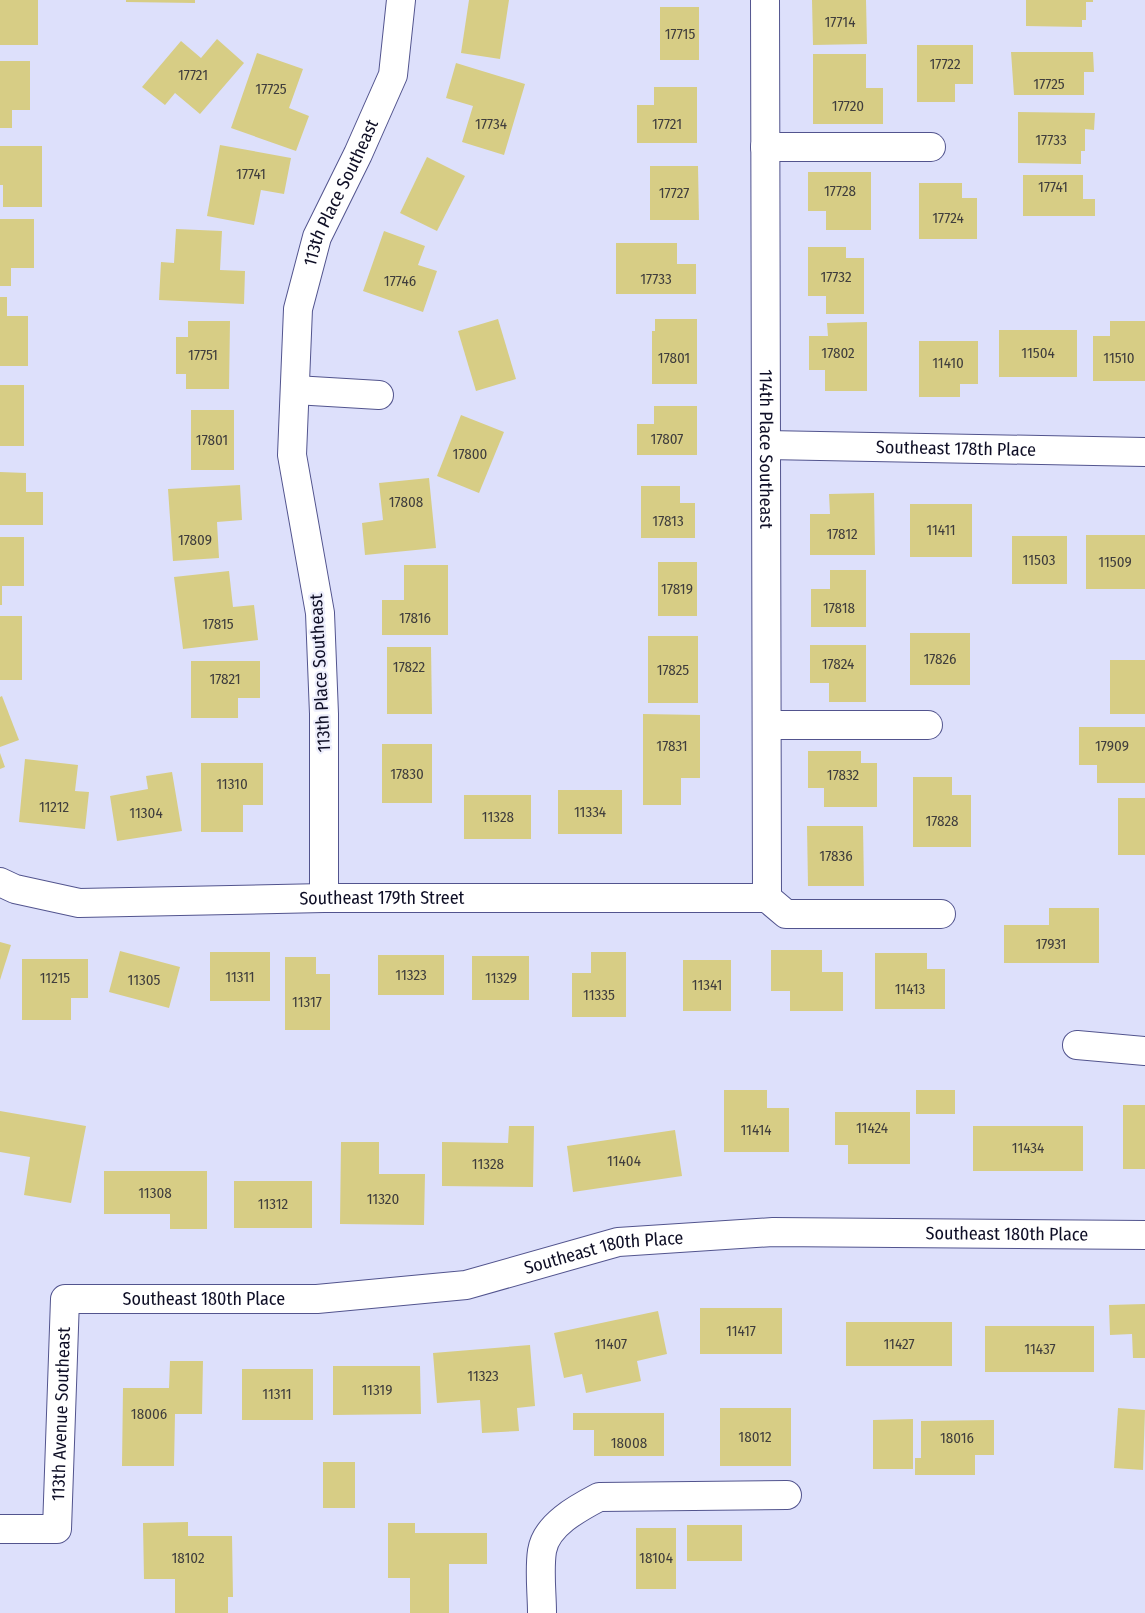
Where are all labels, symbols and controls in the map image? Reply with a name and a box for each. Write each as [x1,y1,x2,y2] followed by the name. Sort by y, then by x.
[825,13,855,31] house number: 17714
[665,25,695,43] house number: 17715
[929,55,961,73] house number: 17722
[178,66,208,84] house number: 17721
[1033,75,1065,93] house number: 17725
[255,80,287,98] house number: 17725
[832,97,864,115] house number: 17720
[475,115,507,133] house number: 17734
[652,115,682,133] house number: 17721
[299,116,383,268] street label: 113th Place Southeast
[1035,131,1067,149] house number: 17733
[236,165,266,183] house number: 17741
[1038,178,1068,196] house number: 17741
[824,182,856,200] house number: 17728
[659,184,689,202] house number: 17727
[932,209,964,227] house number: 17724
[820,268,852,286] house number: 17732
[640,270,672,288] house number: 17733
[384,272,416,290] house number: 17746
[821,344,855,362] house number: 17802
[1021,344,1055,362] house number: 11504
[188,346,218,364] house number: 17751
[658,349,690,367] house number: 17801
[1103,349,1135,367] house number: 11510
[932,354,964,372] house number: 11410
[755,369,777,529] street label: 114th Place Southeast
[651,430,683,448] house number: 17807
[196,431,228,449] house number: 17801
[876,436,1036,461] street label: Southeast 178th Place
[453,445,487,463] house number: 17800
[389,493,423,511] house number: 17808
[652,512,684,530] house number: 17813
[926,521,956,539] house number: 11411
[826,525,858,543] house number: 17812
[178,531,212,549] house number: 17809
[1023,551,1056,569] house number: 11503
[1098,553,1132,571] house number: 11509
[661,580,693,598] house number: 17819
[305,593,335,753] street label: 113th Place Southeast
[823,599,855,617] house number: 17818
[399,609,431,627] house number: 17816
[202,615,234,633] house number: 17815
[923,650,957,668] house number: 17826
[822,655,854,673] house number: 17824
[393,658,426,676] house number: 17822
[657,661,689,679] house number: 17825
[209,670,241,688] house number: 17821
[656,737,688,755] house number: 17831
[1095,737,1129,755] house number: 17909
[390,765,424,783] house number: 17830
[827,766,860,784] house number: 17832
[216,775,248,793] house number: 11310
[39,798,70,816] house number: 11212
[574,803,606,821] house number: 11334
[129,804,163,822] house number: 11304
[482,808,514,826] house number: 11328
[925,812,959,830] house number: 17828
[819,847,853,865] house number: 17836
[299,887,465,910] street label: Southeast 179th Street
[1036,935,1066,953] house number: 17931
[395,966,427,984] house number: 11323
[225,968,255,986] house number: 11311
[40,969,70,987] house number: 11215
[485,969,517,987] house number: 11329
[128,971,161,989] house number: 11305
[692,976,722,994] house number: 11341
[895,980,926,998] house number: 11413
[583,986,615,1004] house number: 11335
[292,993,322,1011] house number: 11317
[856,1119,888,1137] house number: 11424
[740,1121,772,1139] house number: 11414
[1012,1139,1044,1157] house number: 11434
[607,1152,641,1170] house number: 11404
[472,1155,504,1173] house number: 11328
[138,1184,172,1202] house number: 11308
[367,1190,399,1208] house number: 11320
[258,1195,289,1213] house number: 11312
[926,1222,1088,1246] street label: Southeast 180th Place
[522,1227,684,1279] street label: Southeast 180th Place
[123,1288,285,1310] street label: Southeast 180th Place
[726,1322,756,1340] house number: 11417
[47,1327,75,1501] street label: 113th Avenue Southeast
[595,1335,627,1353] house number: 11407
[883,1335,915,1353] house number: 11427
[1024,1340,1056,1358] house number: 11437
[467,1367,499,1385] house number: 11323
[361,1381,393,1399] house number: 11319
[262,1385,292,1403] house number: 11311
[131,1405,167,1423] house number: 18006
[738,1428,772,1446] house number: 18012
[940,1429,974,1447] house number: 18016
[611,1434,647,1452] house number: 18008
[171,1549,205,1567] house number: 18102
[639,1549,673,1567] house number: 18104

